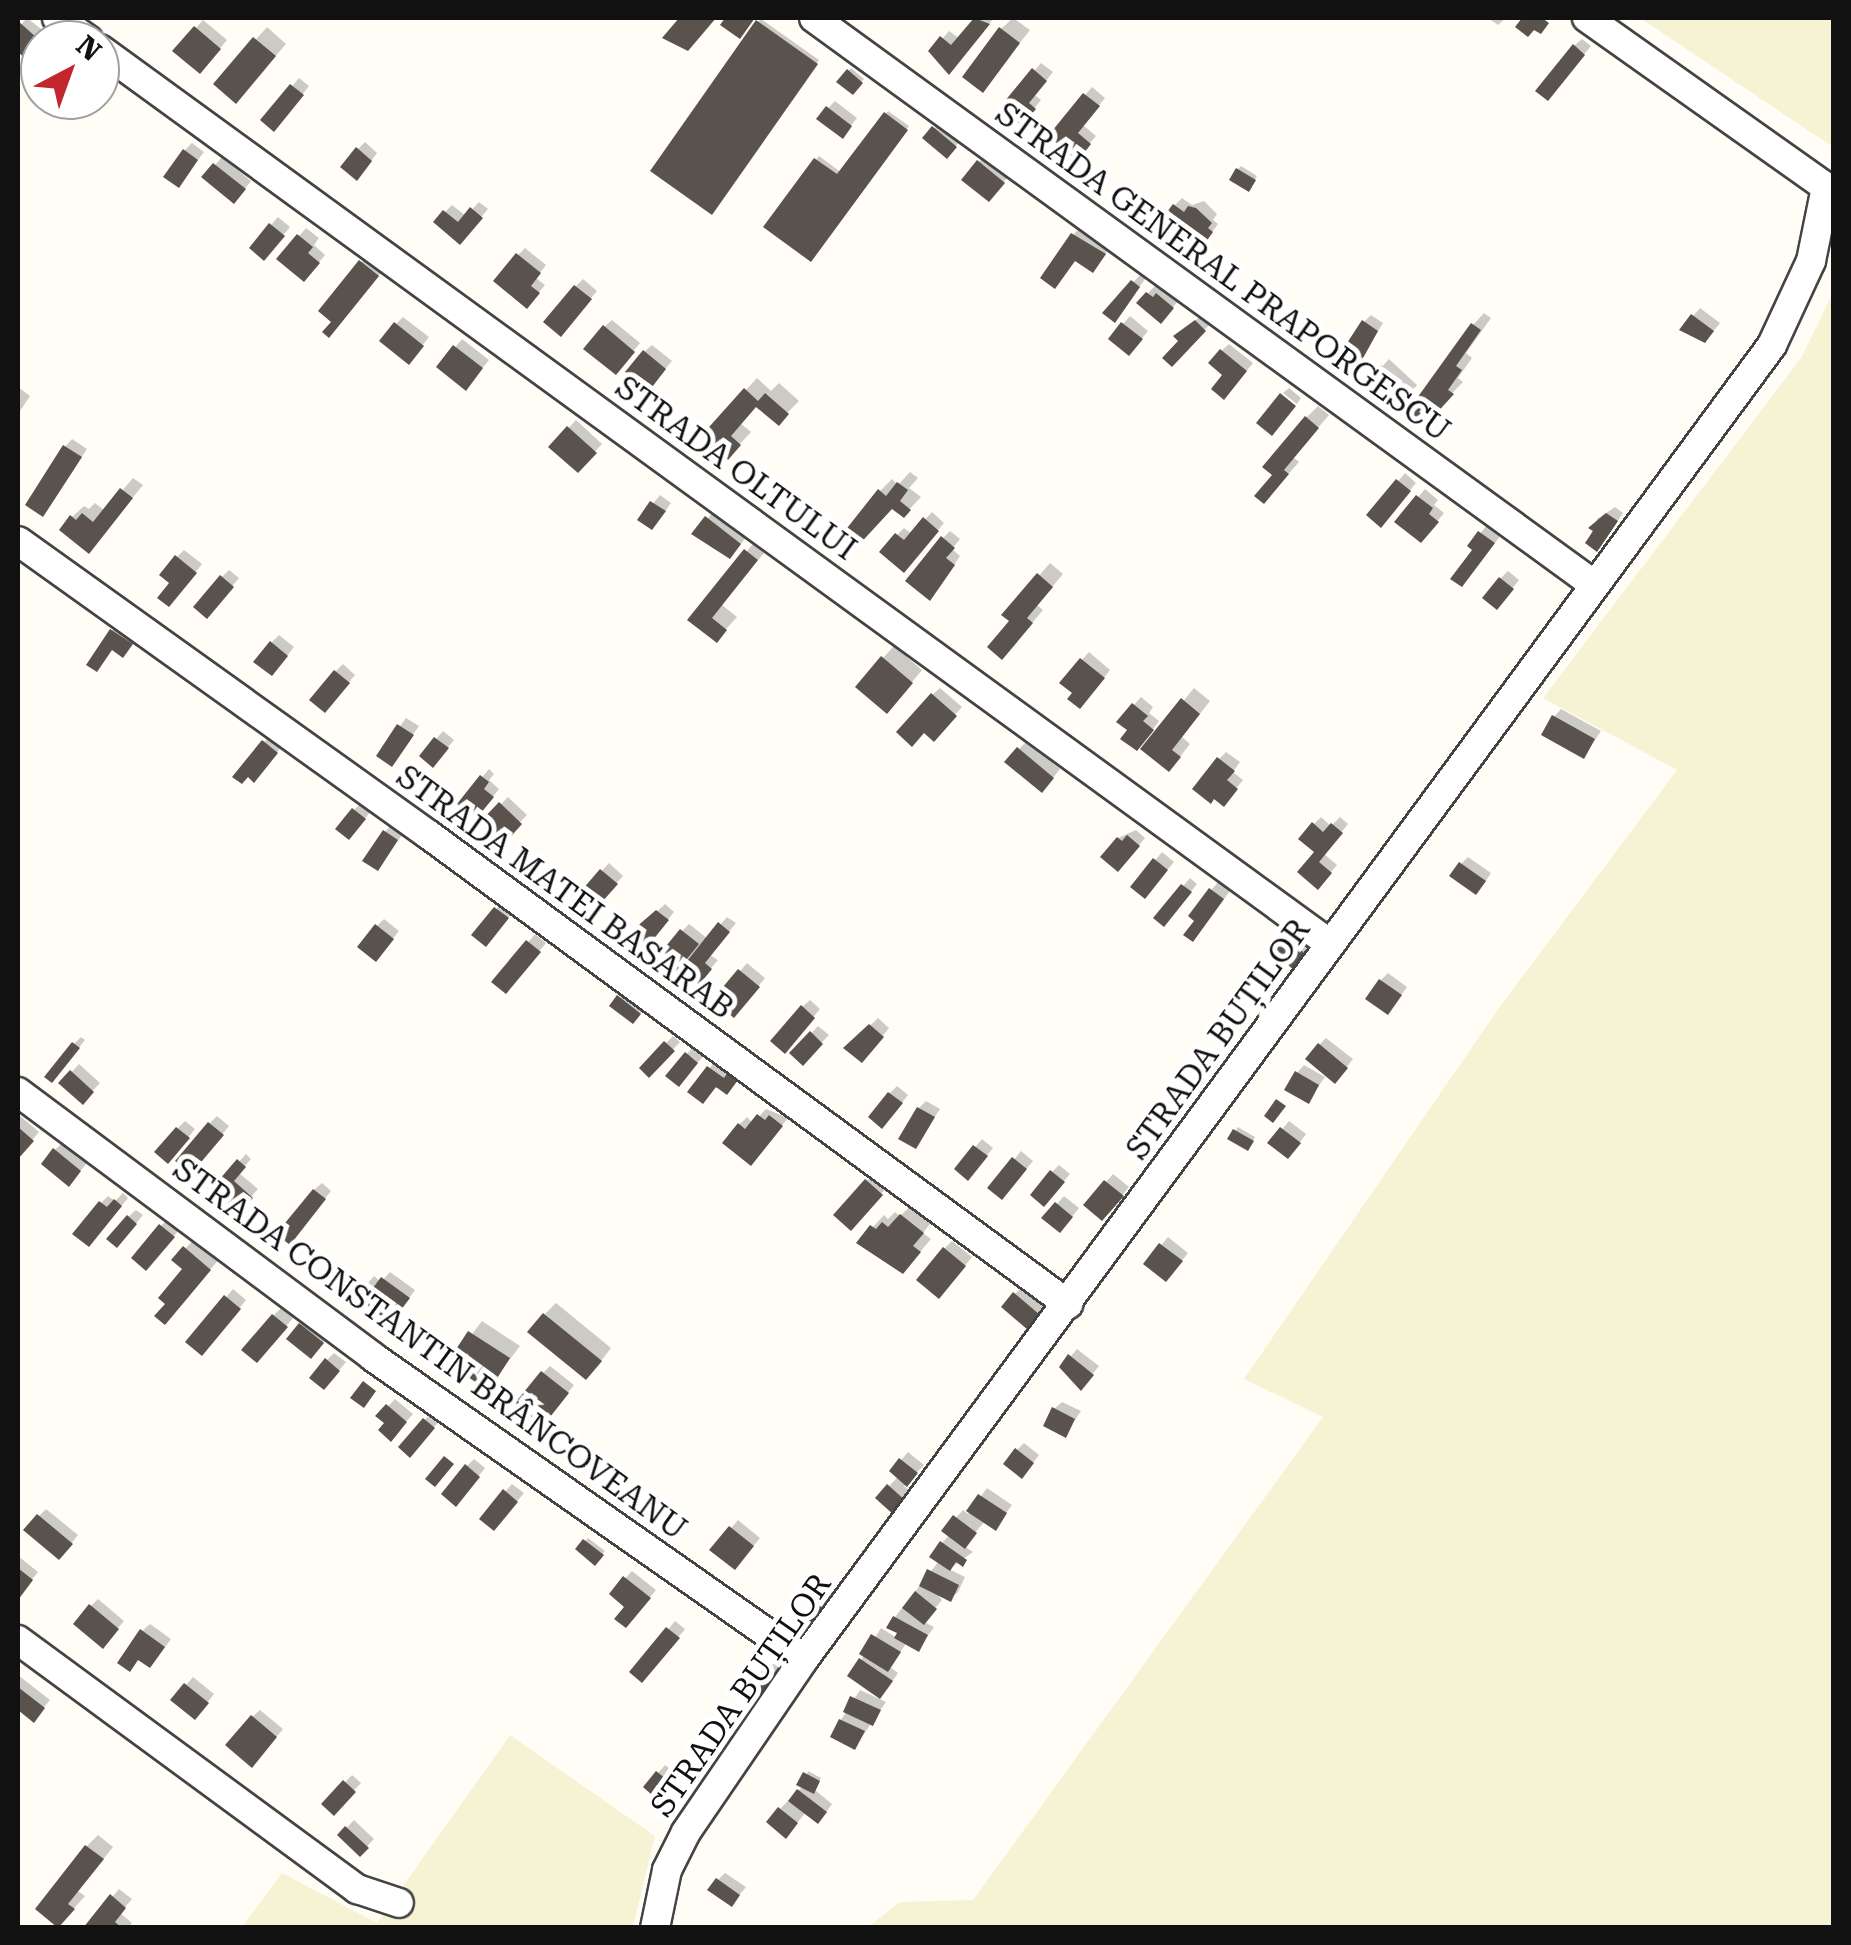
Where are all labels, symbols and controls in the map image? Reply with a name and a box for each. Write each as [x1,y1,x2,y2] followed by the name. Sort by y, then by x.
[20,20,120,120] north arrow
[70,29,108,68] text: N
[988,94,1458,450] street label: STRADA GENERAL PRAPORGESCU
[608,368,864,568] street label: STRADA OLTULUI
[389,757,741,1027] street label: STRADA MATEI BASARAB
[1118,911,1318,1167] street label: STRADA BUȚILOR
[166,1150,694,1548] street label: STRADA CONSTANTIN BRÂNCOVEANU
[643,1566,839,1824] street label: STRADA BUȚILOR

